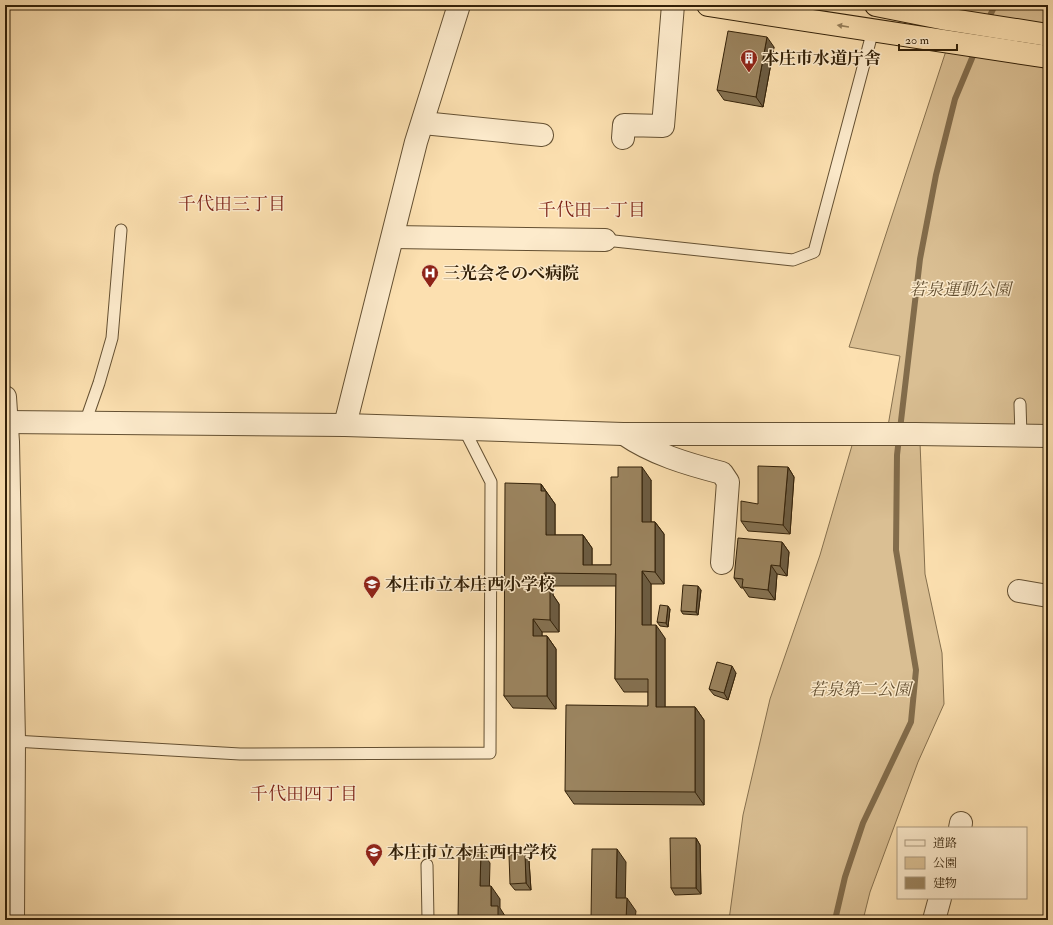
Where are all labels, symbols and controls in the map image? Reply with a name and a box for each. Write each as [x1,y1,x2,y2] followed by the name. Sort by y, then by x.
[837,22,849,28] one-way arrow
[899,26,957,52] scale bar
[905,33,930,48] text: 20 m
[739,48,759,73] building icon: 本庄市水道庁舎
[762,48,881,69] place label: 本庄市水道庁舎
[178,193,286,216] district label: 千代田三丁目
[538,199,646,222] district label: 千代田一丁目
[420,263,440,288] hospital icon: 三光会そのべ病院
[443,263,579,284] place label: 三光会そのべ病院
[909,279,1014,300] park label: 若泉運動公園
[362,574,382,599] school or university icon: 本庄市立本庄西小学校
[385,574,555,595] place label: 本庄市立本庄西小学校
[809,679,914,700] park label: 若泉第二公園
[250,783,358,806] district label: 千代田四丁目
[897,827,1027,899] legend
[933,836,957,851] text: 道路
[364,842,384,867] school or university icon: 本庄市立本庄西中学校
[387,842,557,863] place label: 本庄市立本庄西中学校
[933,856,957,871] text: 公園
[933,876,957,891] text: 建物

